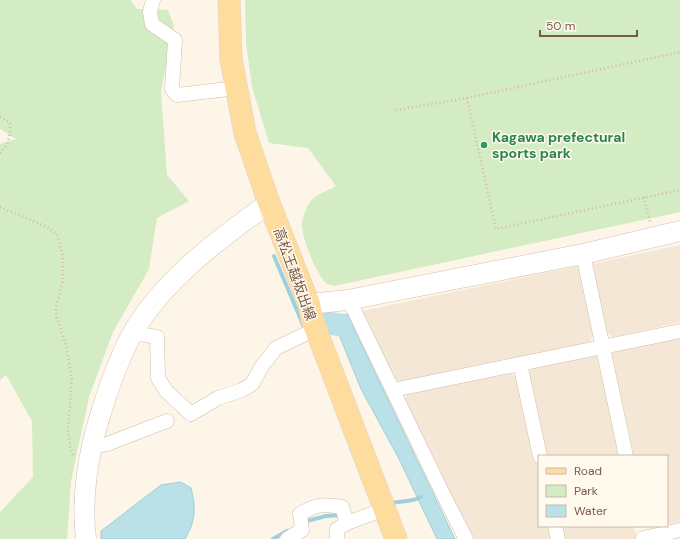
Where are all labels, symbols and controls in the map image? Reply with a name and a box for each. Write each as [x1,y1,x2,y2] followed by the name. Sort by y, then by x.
[540,12,637,38] scale bar
[546,18,575,34] text: 50 m
[492,128,625,162] place label: Kagawa prefectural sports park
[479,140,489,150] marker: Kagawa prefectural sports park
[270,225,320,323] street label: 高松王越坂出線
[538,455,668,527] legend
[574,463,602,479] text: Road
[574,483,598,499] text: Park
[574,503,608,519] text: Water

